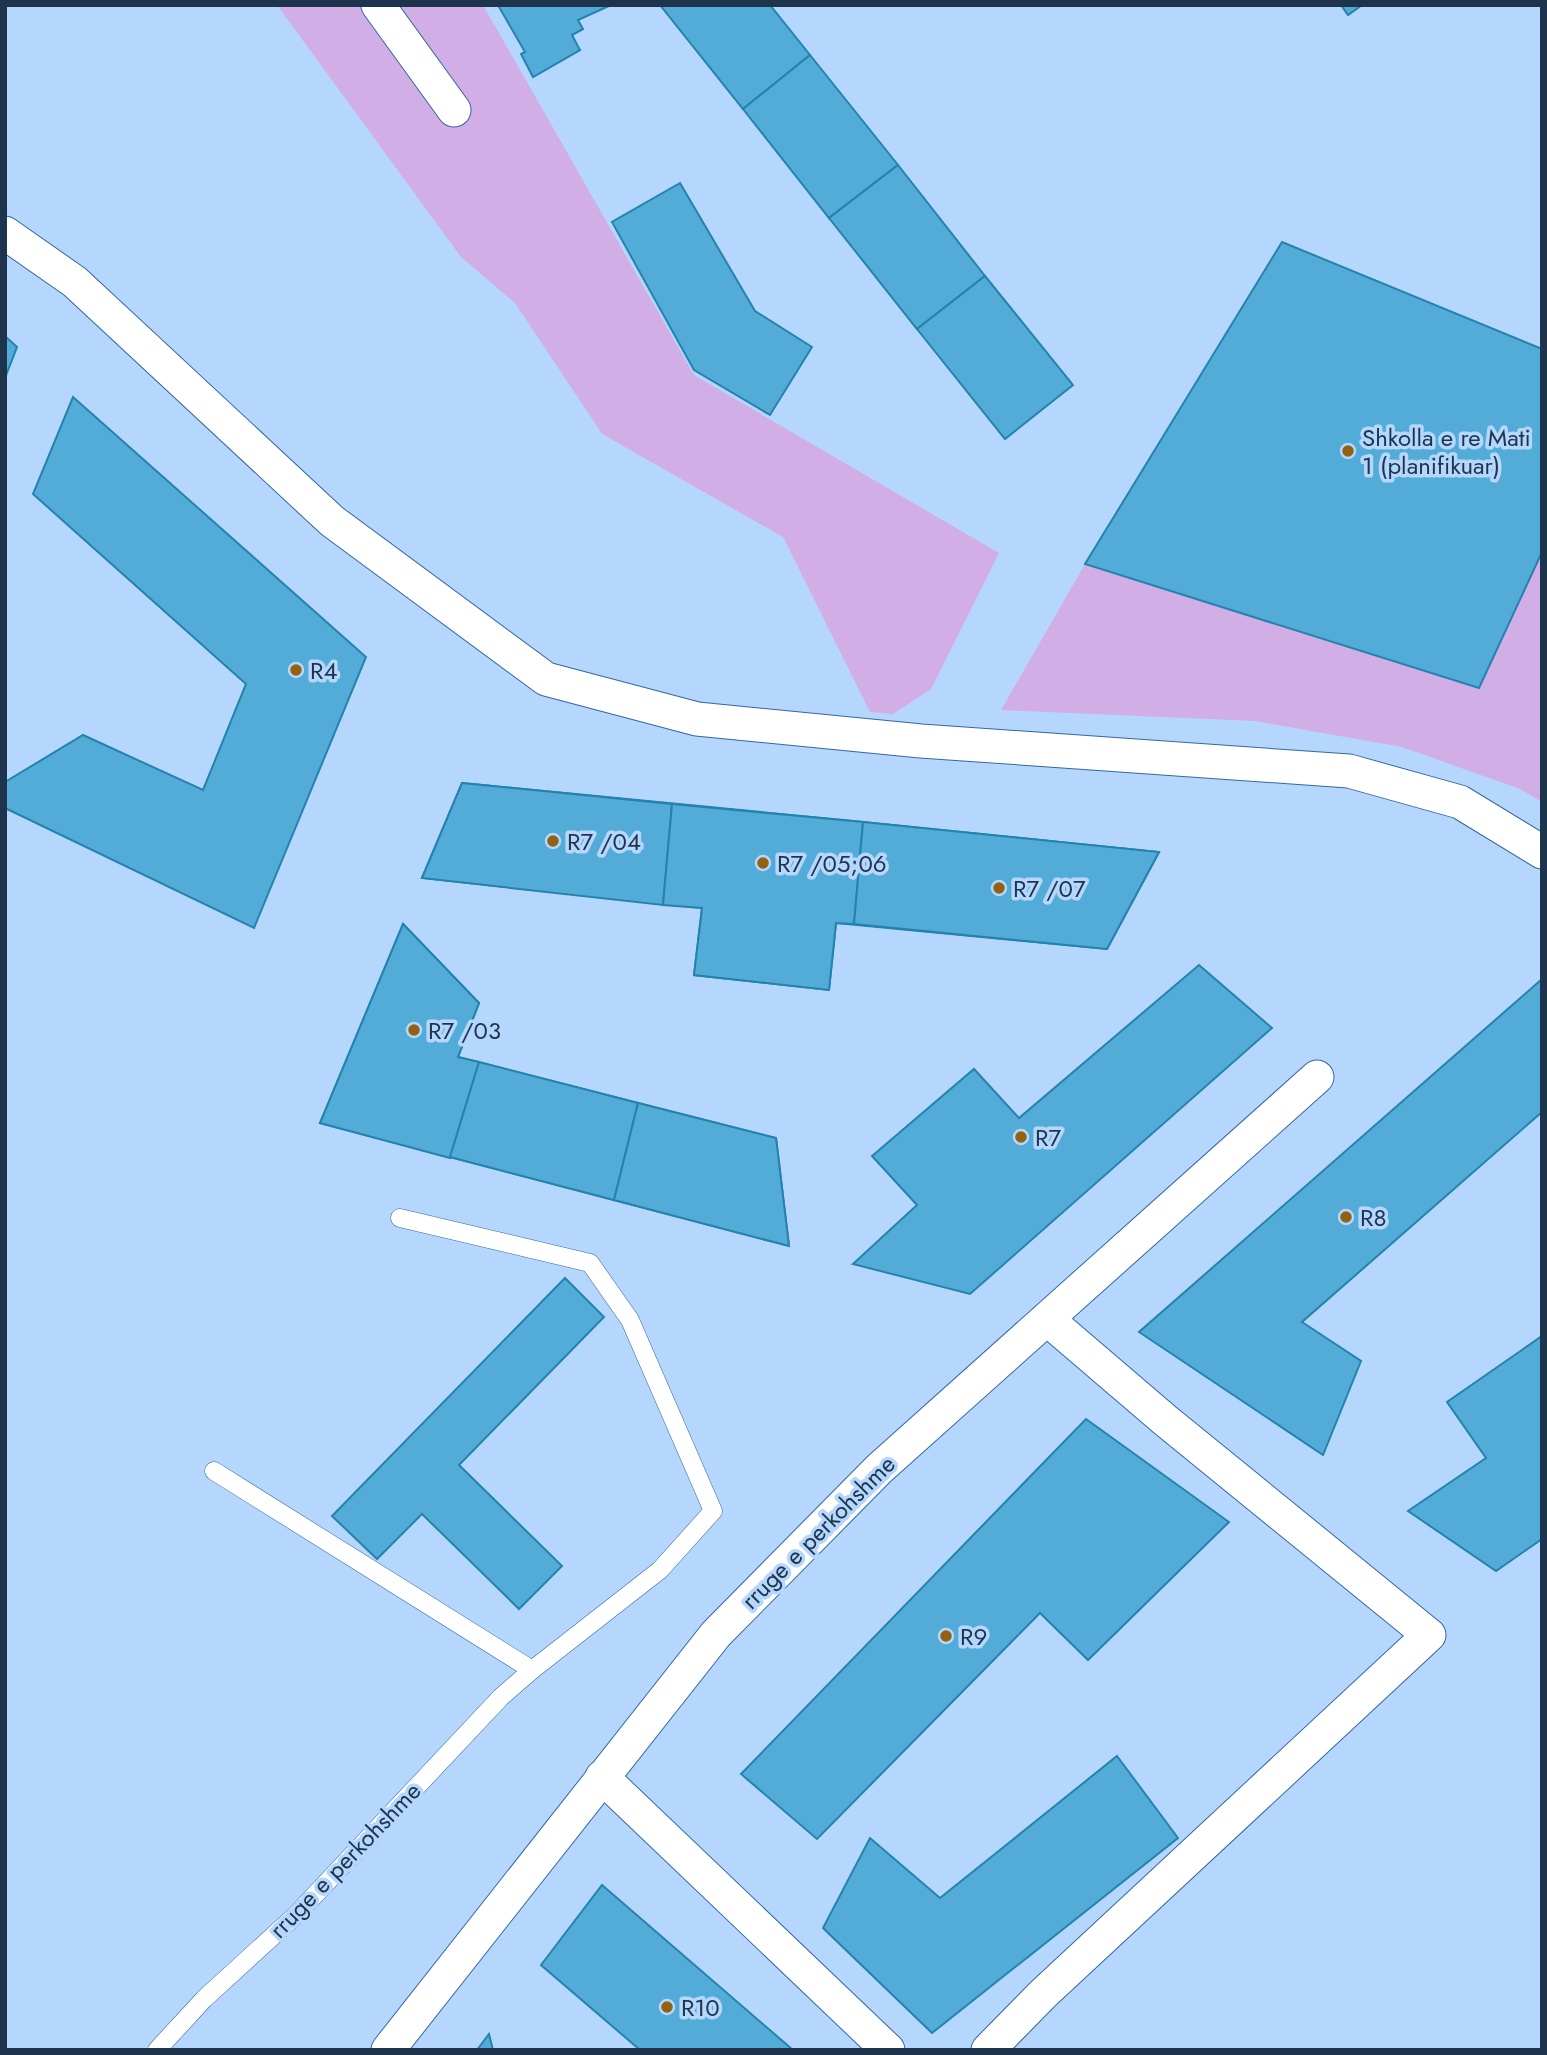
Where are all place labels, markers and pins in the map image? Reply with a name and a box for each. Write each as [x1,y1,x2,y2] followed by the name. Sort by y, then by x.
[1362,420,1531,483] place label: Shkolla e re Mati 1 (planifikuar)
[1340,443,1356,459] marker: Shkolla e re Mati 1 (planifikuar)
[310,653,337,688] place label: R4
[288,662,304,678] marker: R4
[567,824,641,859] place label: R7 /04
[545,833,561,849] marker: R7 /04
[777,846,887,881] place label: R7 /05;06
[755,855,771,871] marker: R7 /05;06
[1013,871,1086,906] place label: R7 /07
[991,880,1007,896] marker: R7 /07
[428,1013,501,1048] place label: R7 /03
[406,1022,422,1038] marker: R7 /03
[1035,1120,1061,1155] place label: R7
[1013,1129,1029,1145] marker: R7
[1360,1200,1387,1235] place label: R8
[1338,1209,1354,1225] marker: R8
[960,1619,987,1654] place label: R9
[938,1628,954,1644] marker: R9
[681,1990,720,2025] place label: R10
[659,1999,675,2015] marker: R10

